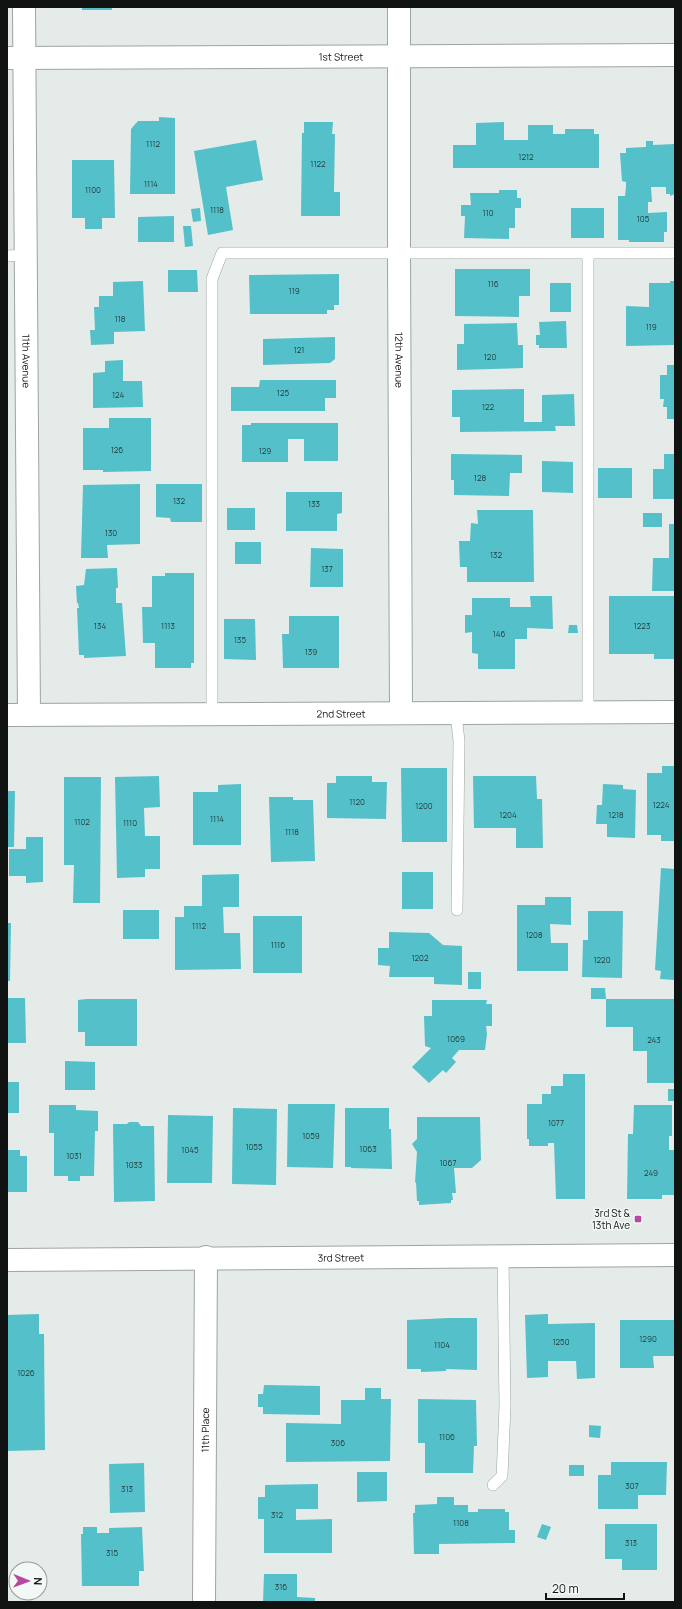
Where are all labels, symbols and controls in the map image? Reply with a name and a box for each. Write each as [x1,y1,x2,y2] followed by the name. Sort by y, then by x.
[319,49,363,64] street label: 1st Street
[146,138,160,149] house number: 1112
[518,151,534,162] house number: 1212
[310,158,326,169] house number: 1122
[144,178,158,189] house number: 1114
[85,184,101,195] house number: 1100
[210,204,224,215] house number: 1118
[482,207,494,218] house number: 110
[637,213,650,224] house number: 105
[487,278,499,289] house number: 116
[288,285,300,296] house number: 119
[115,313,126,324] house number: 118
[645,321,657,332] house number: 119
[392,332,407,388] street label: 12th Avenue
[19,334,34,388] street label: 11th Avenue
[294,344,304,355] house number: 121
[484,351,496,362] house number: 120
[277,387,290,398] house number: 125
[112,389,124,400] house number: 124
[482,401,495,412] house number: 122
[111,444,123,455] house number: 126
[259,445,271,456] house number: 129
[474,472,487,483] house number: 128
[173,495,185,506] house number: 132
[308,498,320,509] house number: 133
[105,527,117,538] house number: 130
[490,549,502,560] house number: 132
[321,563,333,574] house number: 137
[94,620,106,631] house number: 134
[161,620,175,631] house number: 1113
[634,620,650,631] house number: 1223
[493,628,505,639] house number: 146
[234,634,246,645] house number: 135
[305,646,317,657] house number: 139
[316,706,366,721] street label: 2nd Street
[349,796,365,807] house number: 1120
[653,799,670,810] house number: 1224
[415,800,433,811] house number: 1200
[499,809,517,820] house number: 1204
[608,809,624,820] house number: 1218
[210,813,224,824] house number: 1114
[74,816,90,827] house number: 1102
[123,817,137,828] house number: 1110
[285,826,299,837] house number: 1118
[192,920,206,931] house number: 1112
[525,929,543,940] house number: 1208
[271,939,285,950] house number: 1116
[411,952,429,963] house number: 1202
[593,954,611,965] house number: 1220
[447,1033,465,1044] house number: 1069
[647,1034,661,1045] house number: 243
[548,1117,564,1128] house number: 1077
[302,1130,320,1141] house number: 1059
[245,1141,263,1152] house number: 1055
[359,1143,377,1154] house number: 1063
[181,1144,199,1155] house number: 1045
[66,1150,82,1161] house number: 1031
[440,1157,456,1168] house number: 1067
[126,1159,142,1170] house number: 1033
[644,1167,658,1178] house number: 249
[592,1206,630,1232] place label: 3rd St & 13th Ave
[633,1214,643,1224] marker: 3rd St & 13th Ave
[318,1250,364,1265] street label: 3rd Street
[639,1333,657,1344] house number: 1290
[552,1336,570,1347] house number: 1250
[434,1339,450,1350] house number: 1104
[17,1367,35,1378] house number: 1026
[198,1407,212,1453] street label: 11th Place
[439,1431,455,1442] house number: 1106
[331,1437,345,1448] house number: 306
[625,1480,639,1491] house number: 307
[121,1483,133,1494] house number: 313
[271,1509,283,1520] house number: 312
[453,1517,469,1528] house number: 1108
[625,1537,637,1548] house number: 313
[106,1547,118,1558] house number: 315
[8,1561,48,1601] north arrow
[546,1575,624,1601] scale bar
[31,1577,46,1585] text: N
[552,1580,579,1597] text: 20 m
[275,1581,287,1592] house number: 316

